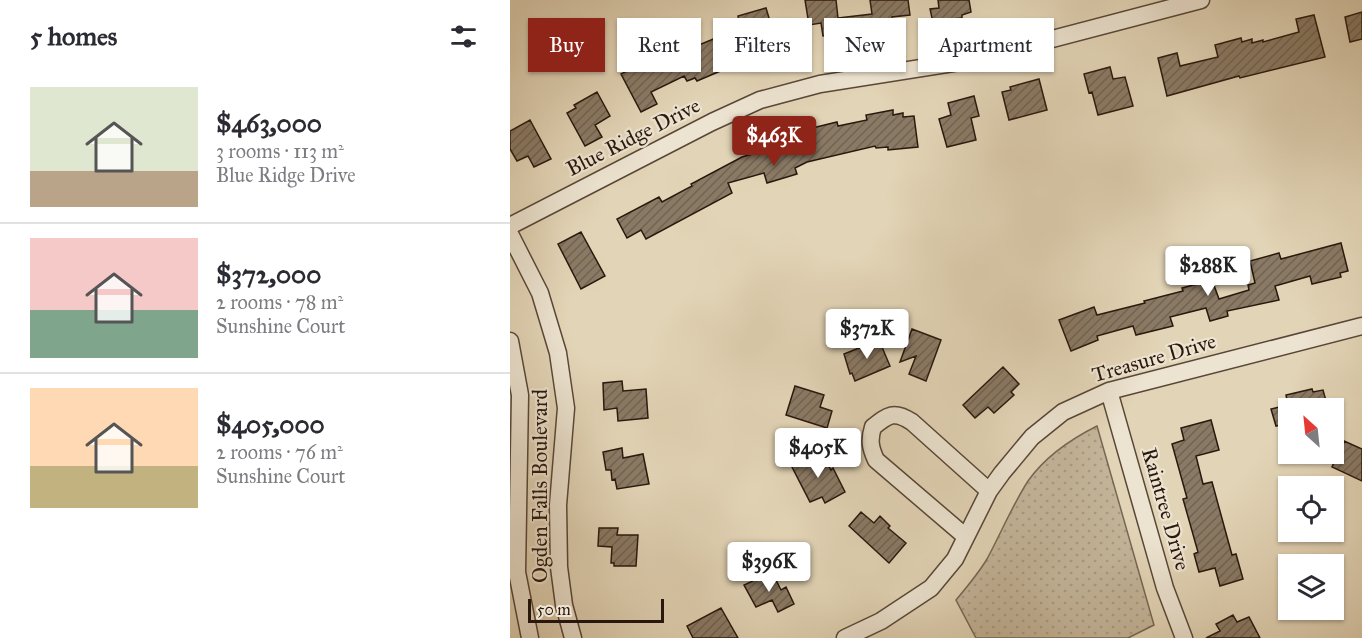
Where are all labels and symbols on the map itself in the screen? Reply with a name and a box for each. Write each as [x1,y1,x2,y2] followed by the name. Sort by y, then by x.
[562,92,704,182] street label: Blue Ridge Drive
[732,116,816,167] pin: $463K
[1166,246,1250,297] pin: $288K
[825,309,909,360] pin: $372K
[1089,328,1219,388] street label: Treasure Drive
[527,389,553,583] street label: Ogden Falls Boulevard
[1278,398,1344,464] north arrow
[776,428,860,479] pin: $405K
[1136,445,1196,574] street label: Raintree Drive
[727,542,811,593] pin: $396K
[528,596,664,624] scale bar

